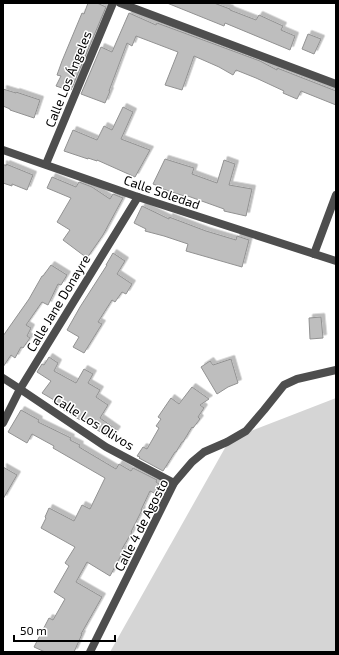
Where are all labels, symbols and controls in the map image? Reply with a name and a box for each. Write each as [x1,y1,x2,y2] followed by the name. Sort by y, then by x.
[40,28,95,130] street label: Calle Los Ángeles
[122,171,202,213] street label: Calle Soledad
[23,252,93,354] street label: Calle Jane Donayre
[51,391,137,453] street label: Calle Los Olivos
[111,476,171,574] street label: Calle 4 de Agosto
[14,617,115,643] scale bar
[20,623,47,637] text: 50 m

